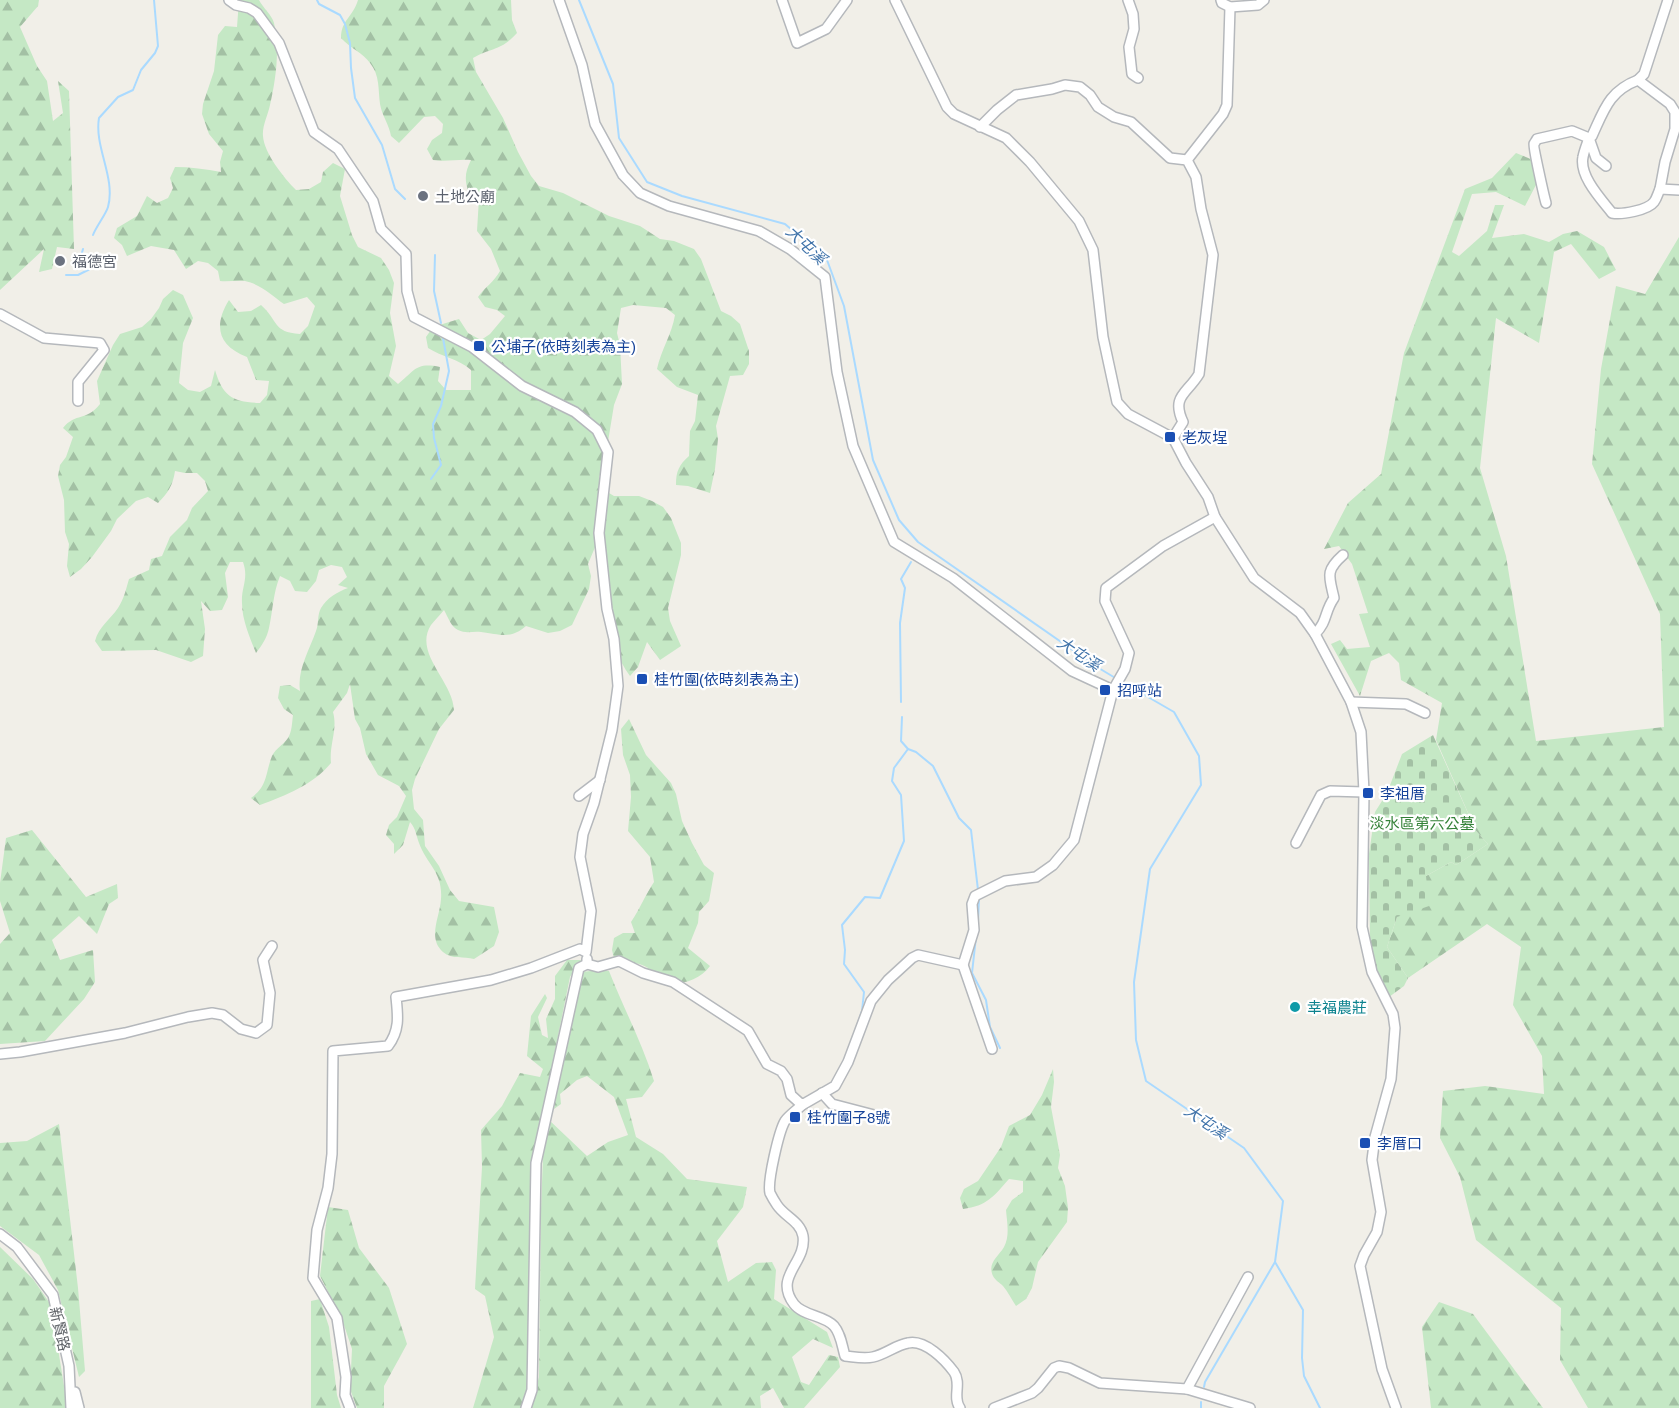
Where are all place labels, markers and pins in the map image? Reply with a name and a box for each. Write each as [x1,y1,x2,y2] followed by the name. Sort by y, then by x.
[435,188,495,205] place label: 土地公廟
[416,189,430,203] marker: 土地公廟
[72,253,117,270] place label: 福德宮
[53,254,67,268] marker: 福德宮
[491,338,636,355] place label: 公埔子(依時刻表為主)
[472,339,486,353] marker: 公埔子(依時刻表為主)
[1182,429,1227,446] place label: 老灰埕
[1163,430,1177,444] marker: 老灰埕
[654,671,799,688] place label: 桂竹圍(依時刻表為主)
[635,672,649,686] marker: 桂竹圍(依時刻表為主)
[1117,682,1162,699] place label: 招呼站
[1098,683,1112,697] marker: 招呼站
[1380,785,1425,802] place label: 李祖厝
[1361,786,1375,800] marker: 李祖厝
[1307,999,1367,1016] place label: 幸福農莊
[1288,1000,1302,1014] marker: 幸福農莊
[807,1109,890,1126] place label: 桂竹圍子8號
[788,1110,802,1124] marker: 桂竹圍子8號
[1377,1135,1422,1152] place label: 李厝口
[1358,1136,1372,1150] marker: 李厝口

